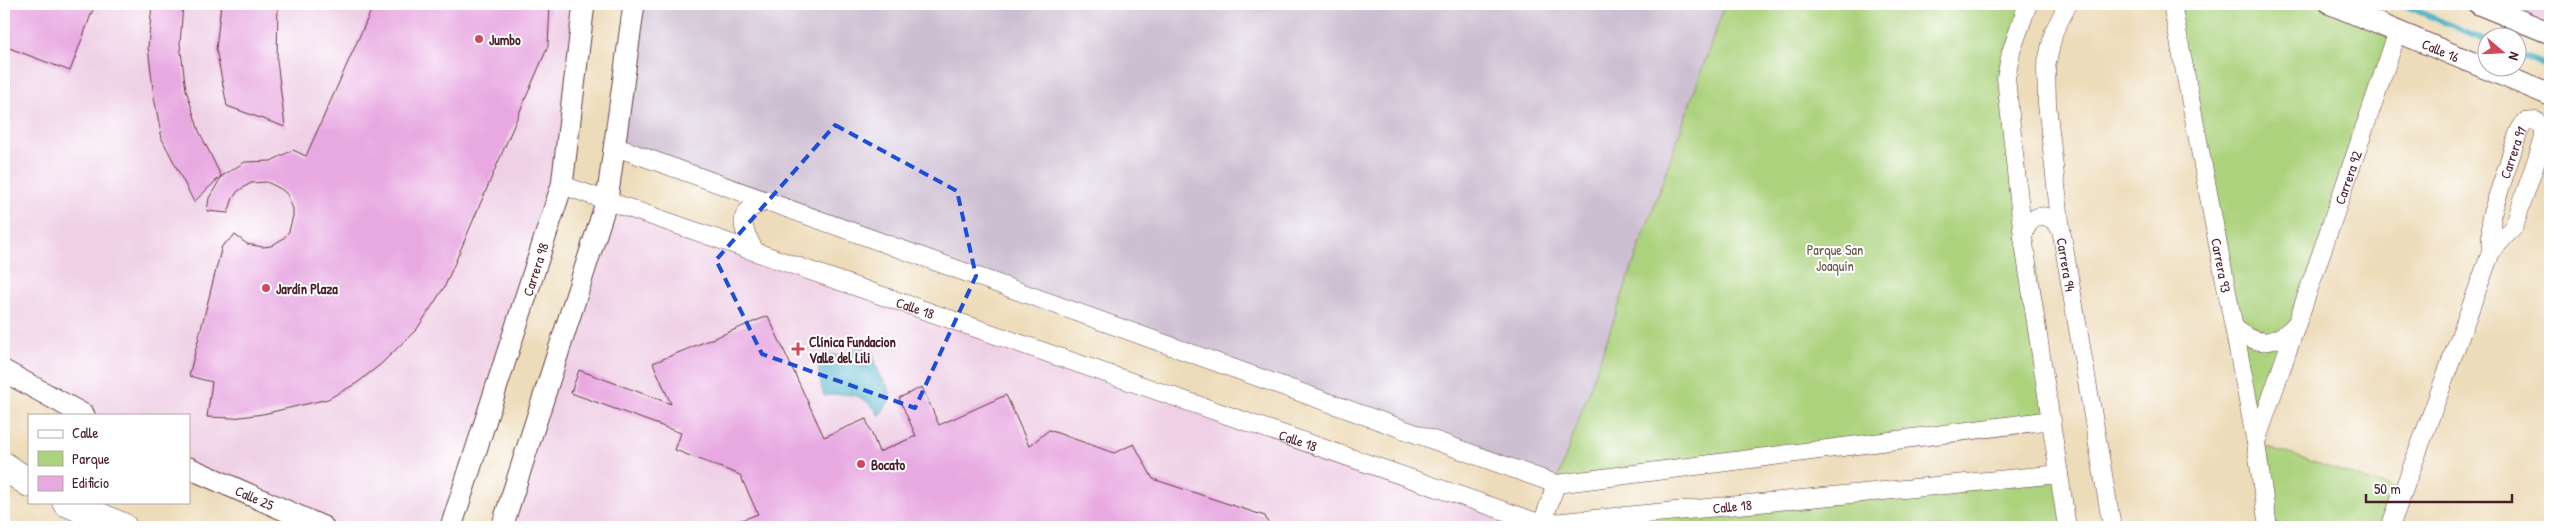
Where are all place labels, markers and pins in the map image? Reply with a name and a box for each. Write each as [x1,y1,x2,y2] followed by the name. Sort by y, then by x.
[489,30,521,49] place label: Jumbo
[473,33,485,45] marker: Jumbo
[276,279,338,298] place label: Jardín Plaza
[260,282,272,294] marker: Jardín Plaza
[809,332,896,367] place label: Clínica Fundacion Valle del Lili
[791,342,805,356] marker: Clínica Fundacion Valle del Lili
[871,455,905,474] place label: Bocato
[855,458,867,470] marker: Bocato

